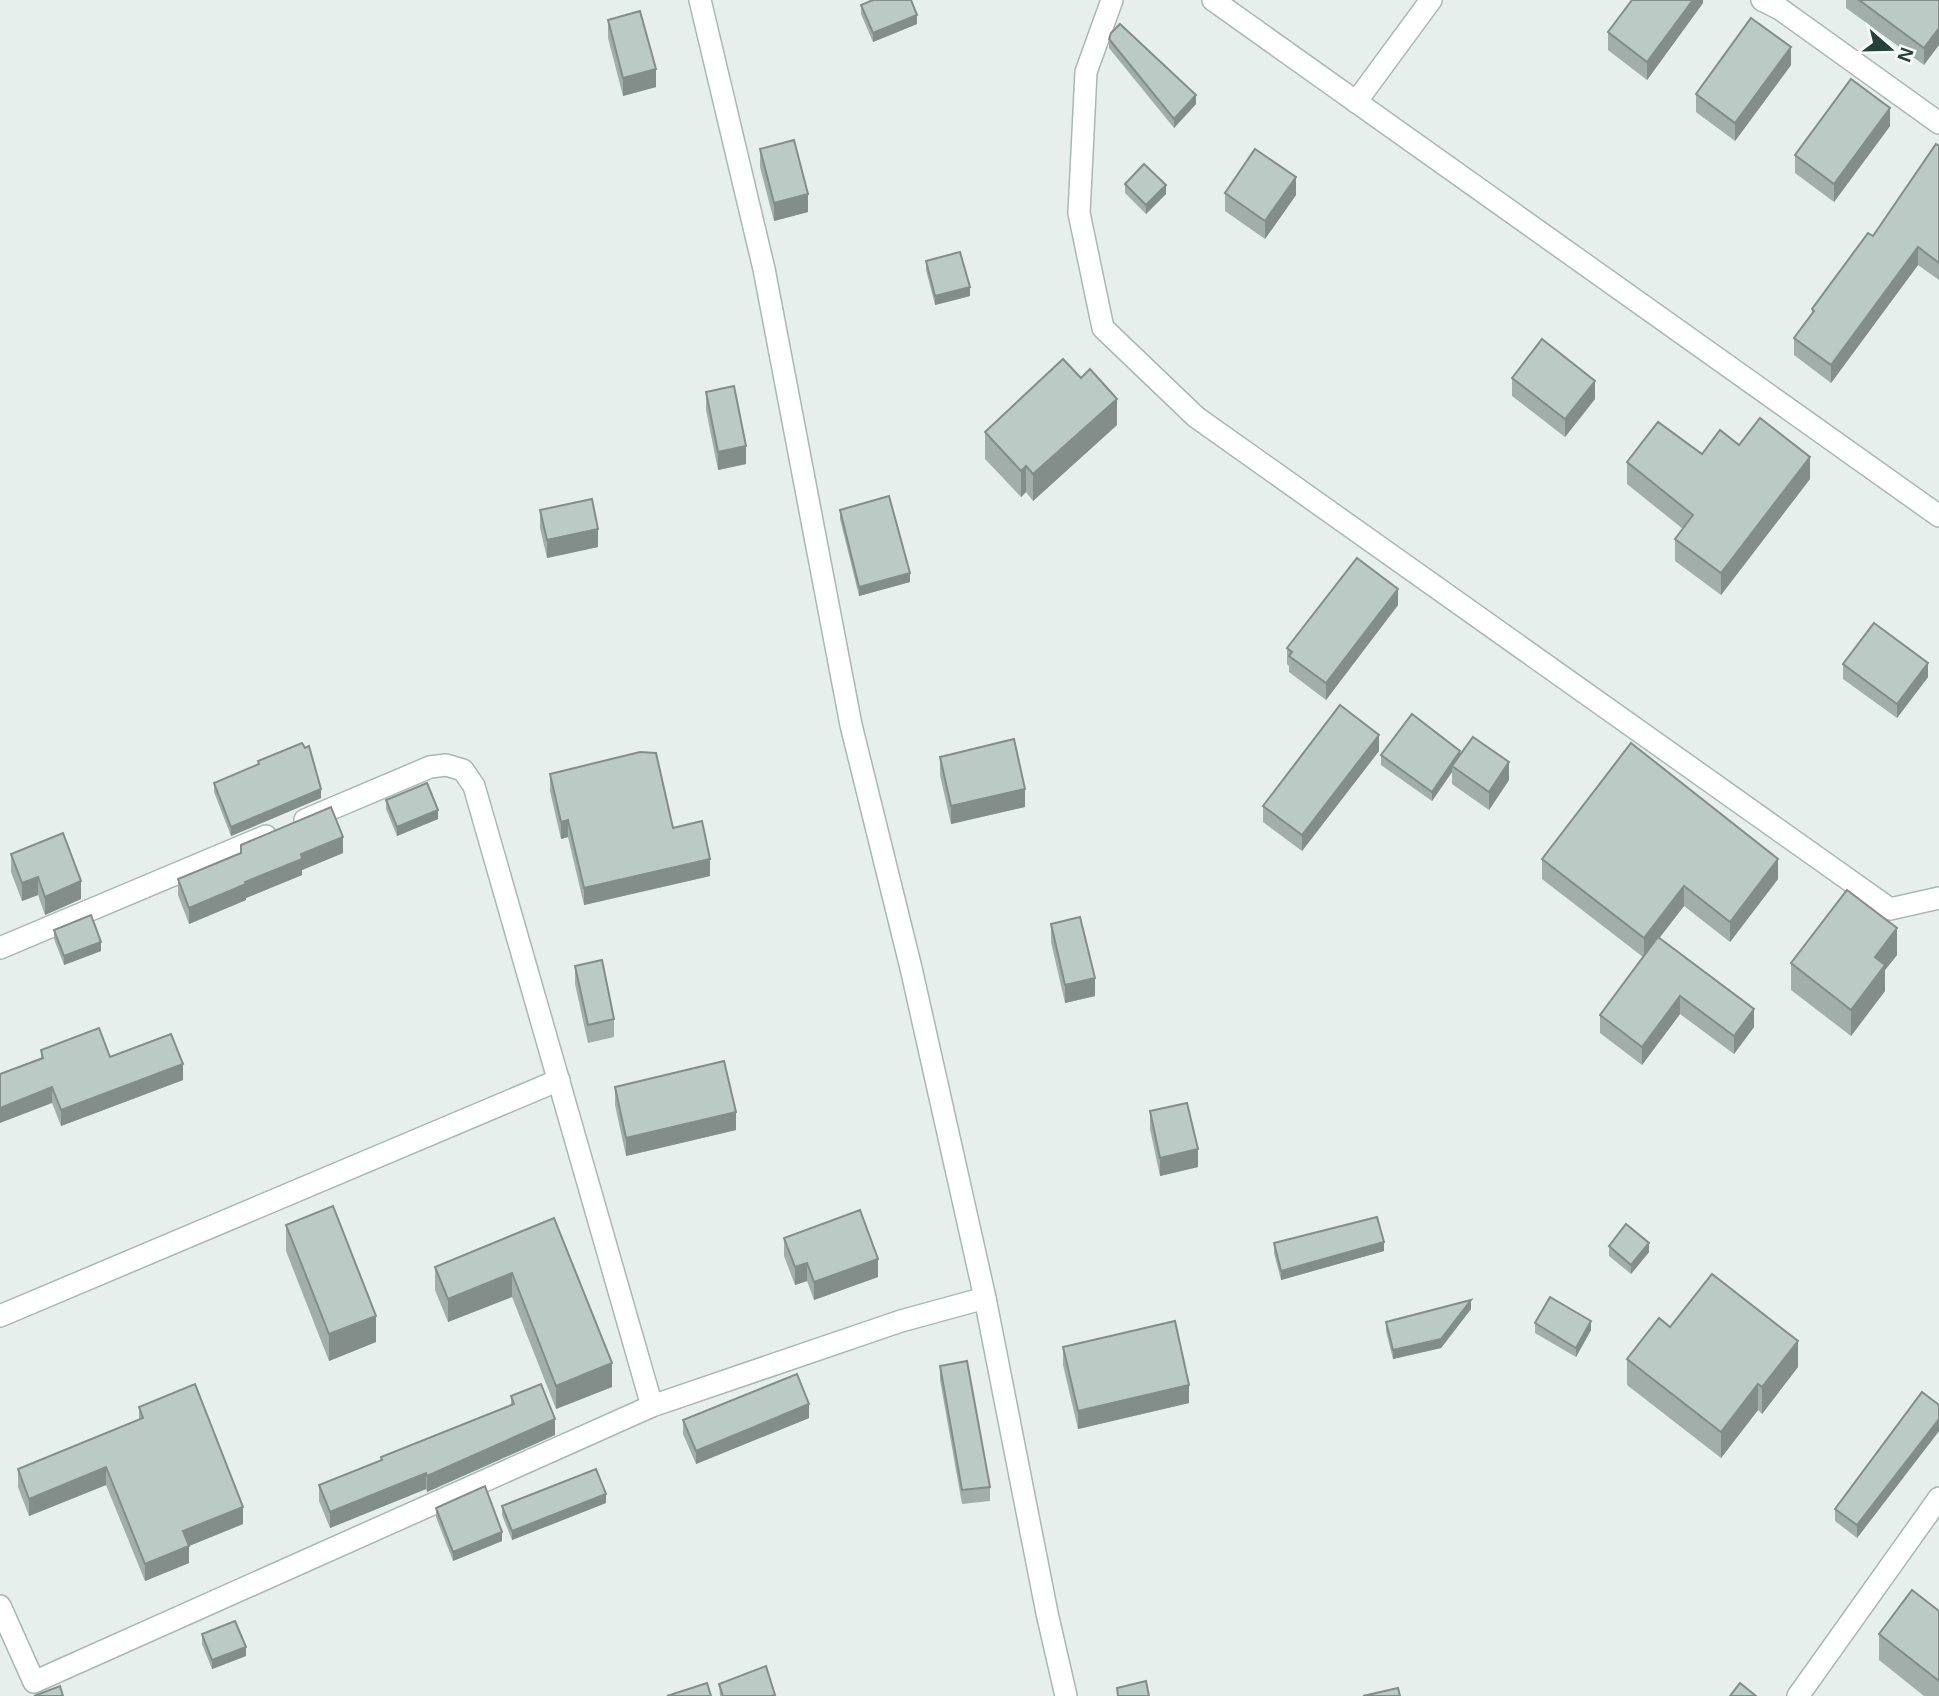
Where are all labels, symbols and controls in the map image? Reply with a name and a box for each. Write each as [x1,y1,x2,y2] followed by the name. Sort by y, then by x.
[1855,14,1925,84] north arrow
[1893,45,1918,65] text: N

